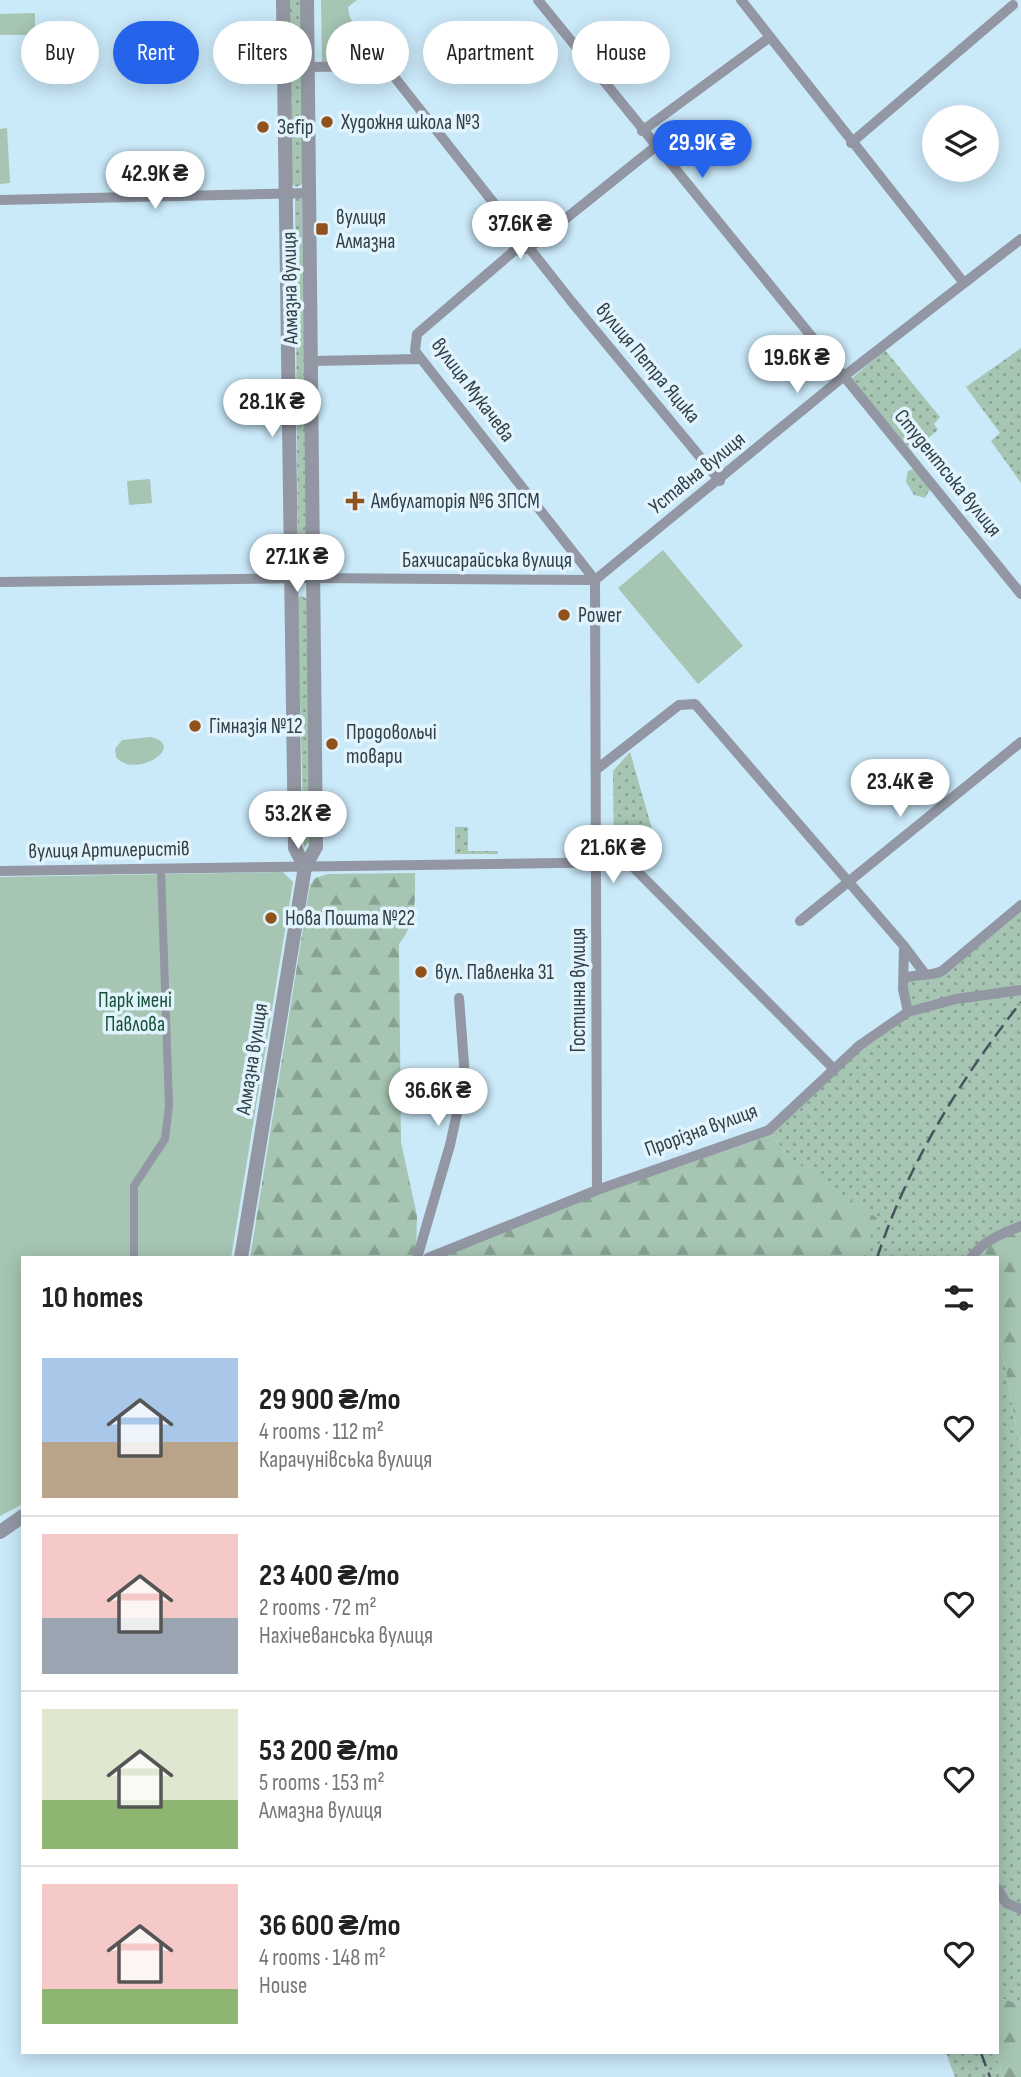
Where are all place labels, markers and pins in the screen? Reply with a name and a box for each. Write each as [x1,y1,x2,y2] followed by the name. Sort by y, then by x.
[340,110,480,135] place label: Художня школа №3
[319,114,335,130] marker: Художня школа №3
[277,115,313,140] place label: Зеfір
[255,119,271,135] marker: Зеfір
[637,120,767,180] pin: 29.9K ₴
[90,152,220,211] pin: 42.9K ₴
[455,202,585,261] pin: 37.6K ₴
[335,205,395,254] place label: вулиця Алмазна
[314,221,330,237] marker: вулиця Алмазна
[732,336,862,395] pin: 19.6K ₴
[207,380,337,439] pin: 28.1K ₴
[370,489,540,514] place label: Амбулаторія №6 ЗПСМ
[345,491,365,511] marker: Амбулаторія №6 ЗПСМ
[232,534,362,594] pin: 27.1K ₴
[578,603,622,628] place label: Power
[556,607,572,623] marker: Power
[209,714,303,739] place label: Гімназія №12
[187,718,203,734] marker: Гімназія №12
[346,720,437,769] place label: Продовольчі товари
[324,736,340,752] marker: Продовольчі товари
[835,760,965,819] pin: 23.4K ₴
[233,792,363,851] pin: 53.2K ₴
[548,826,678,885] pin: 21.6K ₴
[285,906,415,931] place label: Нова Пошта №22
[263,910,279,926] marker: Нова Пошта №22
[435,960,555,985] place label: вул. Павленка 31
[413,964,429,980] marker: вул. Павленка 31
[373,1068,503,1128] pin: 36.6K ₴

